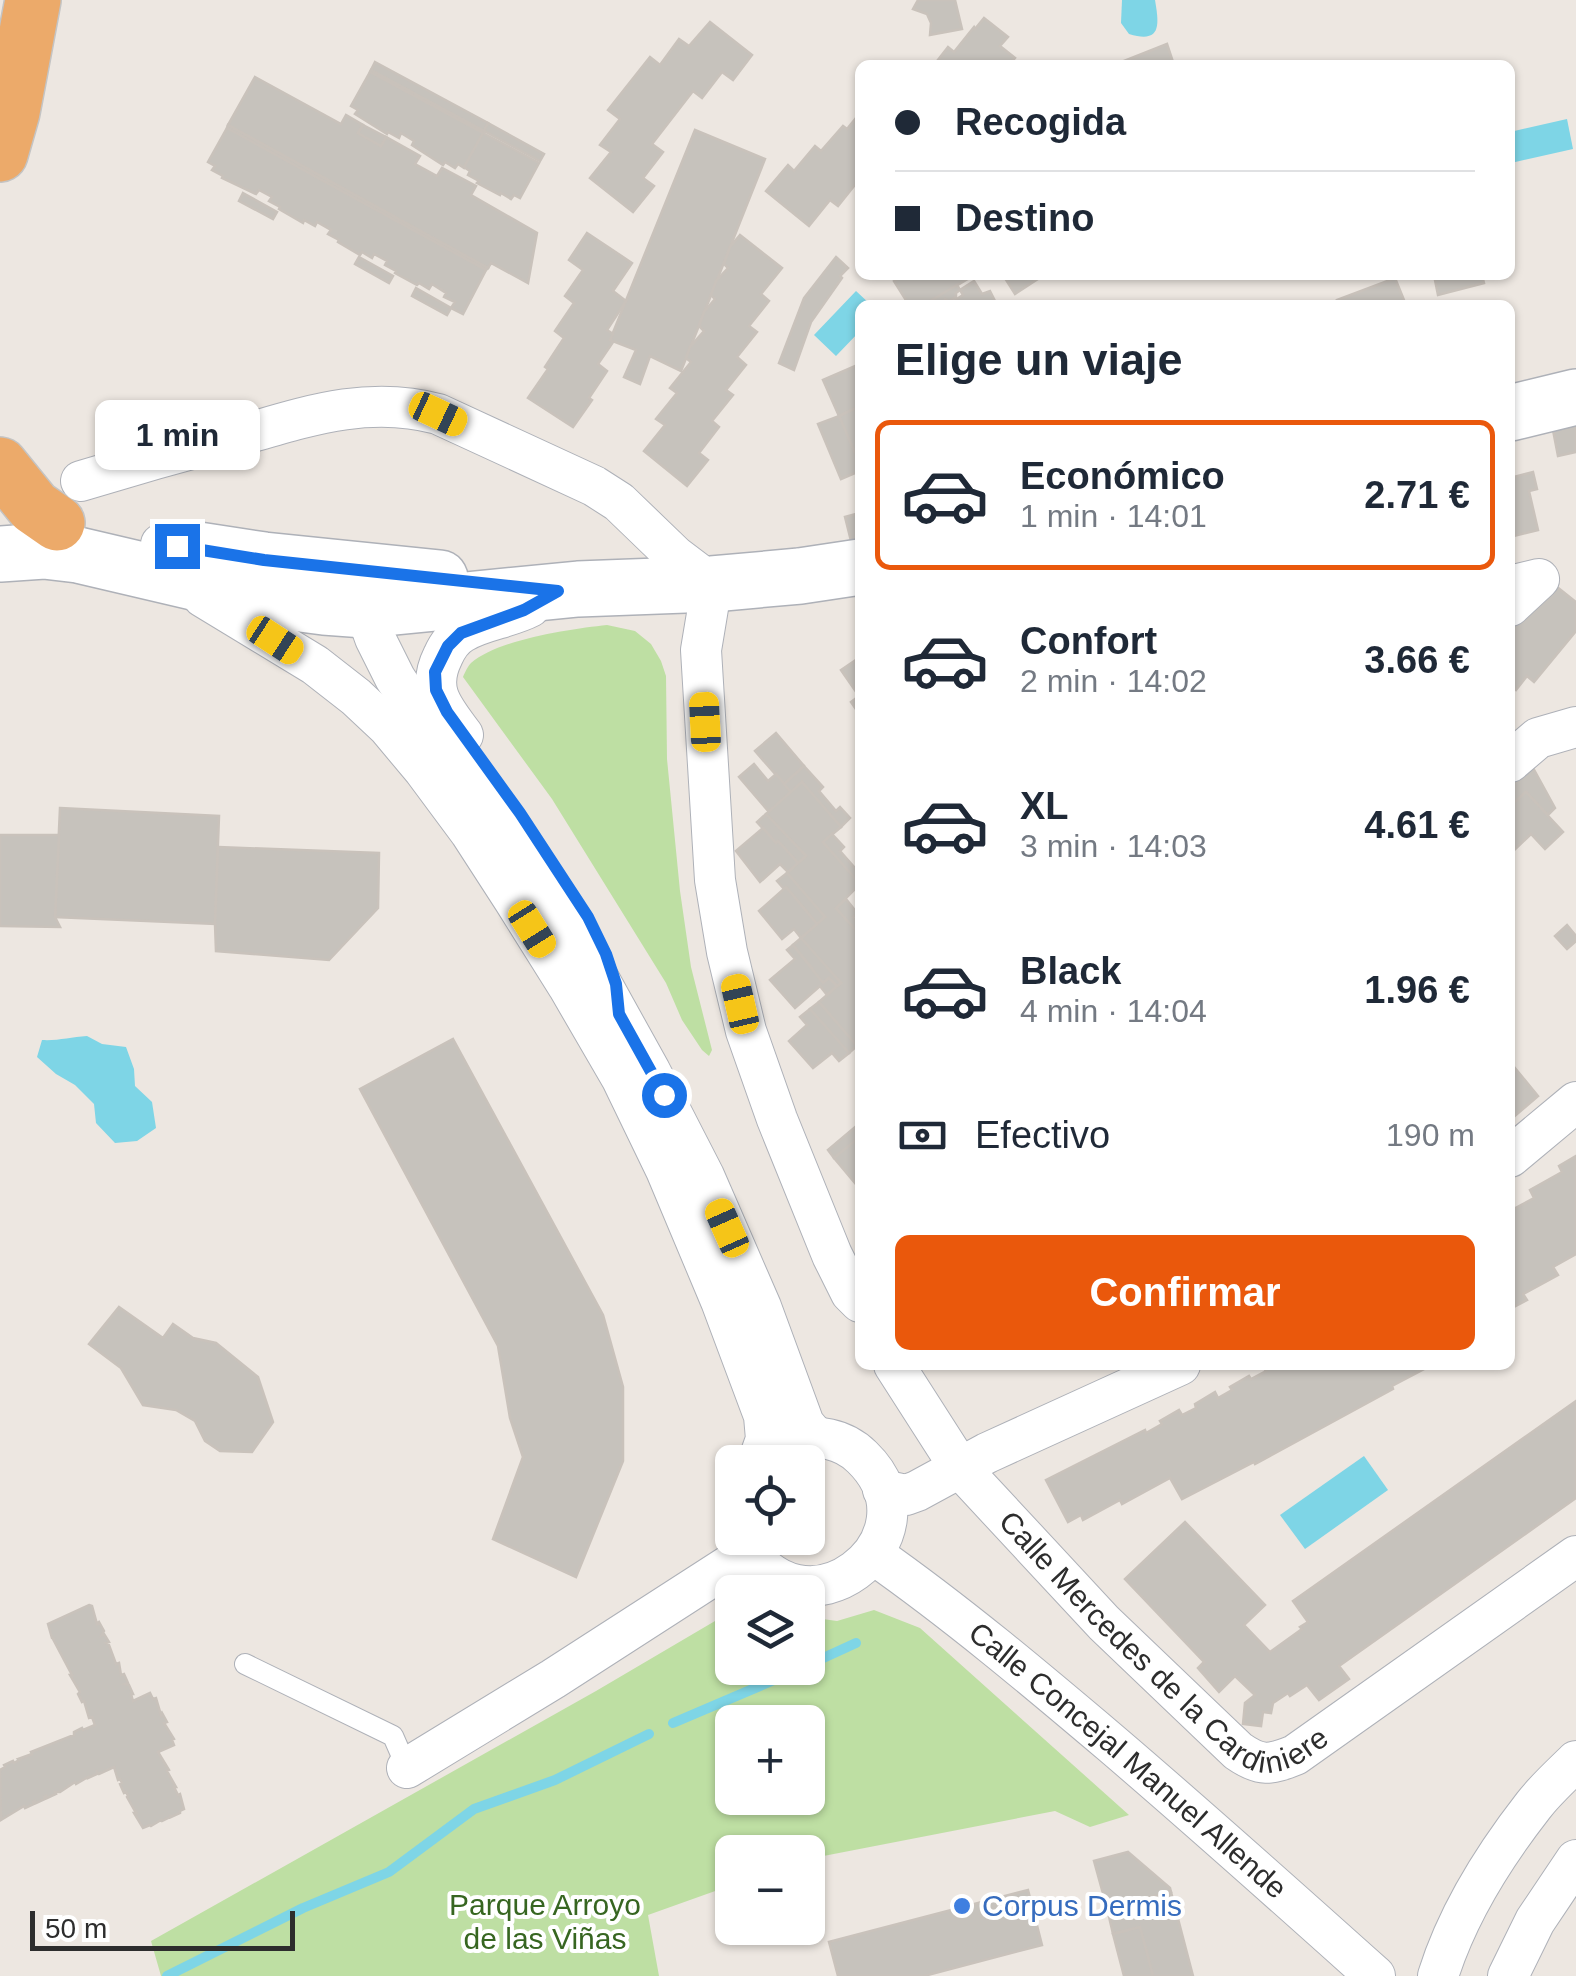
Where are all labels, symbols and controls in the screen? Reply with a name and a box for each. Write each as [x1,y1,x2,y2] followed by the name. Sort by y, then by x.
[955,101,1126,143] text: Recogida
[955,197,1094,239] text: Destino
[895,334,1183,385] text: Elige un viaje
[404,388,472,440] car
[94,401,260,471] callout: 1 min
[136,417,219,453] text: 1 min
[900,450,990,540] icon: car
[1020,455,1225,497] text: Económico
[1364,474,1470,516] text: 2.71 €
[1020,498,1207,534] text: 1 min · 14:01
[155,524,200,569] route end
[242,611,308,669] car
[900,615,990,705] icon: car
[1020,620,1157,662] text: Confort
[1364,639,1470,681] text: 3.66 €
[1020,663,1207,699] text: 2 min · 14:02
[688,691,722,753] car
[900,780,990,870] icon: car
[1020,785,1069,827] text: XL
[1364,804,1470,846] text: 4.61 €
[1020,828,1207,864] text: 3 min · 14:03
[503,896,561,962] car
[900,945,990,1035] icon: car
[1020,950,1121,992] text: Black
[1364,969,1470,1011] text: 1.96 €
[719,971,761,1037] car
[1020,993,1207,1029] text: 4 min · 14:04
[642,1073,687,1118] route start
[895,1108,950,1163] icon: cash
[975,1114,1110,1156] text: Efectivo
[1386,1117,1475,1153] text: 190 m
[701,1194,753,1262] car
[895,1235,1475,1350] button: Confirmar
[715,1445,825,1945] map controls
[715,1445,825,1555] button: locate
[993,1504,1334,1779] street label: Calle Mercedes de la Cardiniere
[715,1575,825,1685] button: layers
[963,1615,1293,1905] street label: Calle Concejal Manuel Allende
[715,1705,825,1815] button: +
[715,1835,825,1945] button: −
[449,1888,641,1955] park label: Parque Arroyo de las Viñas
[982,1889,1182,1922] place label: Corpus Dermis
[951,1895,973,1917] marker: Corpus Dermis
[30,1906,295,1950] scale bar
[45,1913,107,1944] text: 50 m

